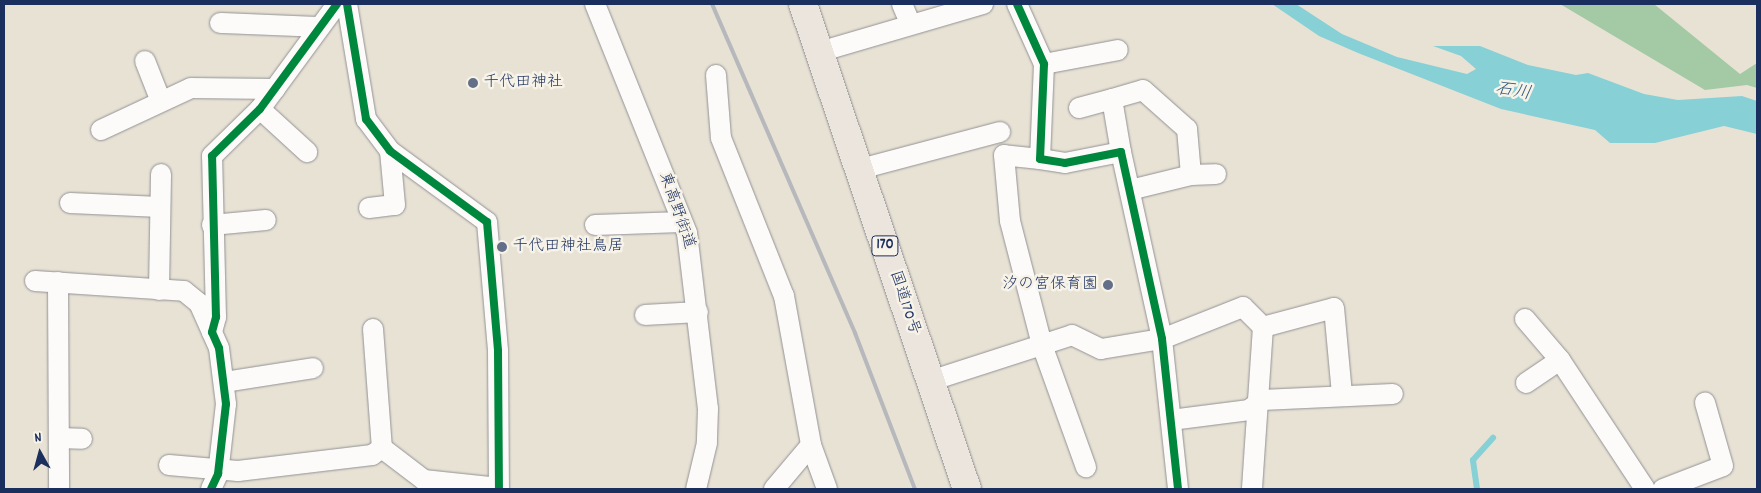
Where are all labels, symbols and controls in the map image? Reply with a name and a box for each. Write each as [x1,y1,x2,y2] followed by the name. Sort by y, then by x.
[483,73,563,93] place label: 千代田神社
[467,77,479,89] marker: 千代田神社
[1493,79,1533,107] water label: 石川
[654,170,698,252] street label: 東高野街道
[871,234,899,258] road number: 170
[512,237,624,257] place label: 千代田神社鳥居
[496,241,508,253] marker: 千代田神社鳥居
[885,268,923,338] street label: 国道170号
[1002,275,1098,295] place label: 汐の宮保育園
[1102,279,1114,291] marker: 汐の宮保育園
[15,428,65,478] north arrow
[34,428,43,448] text: N

